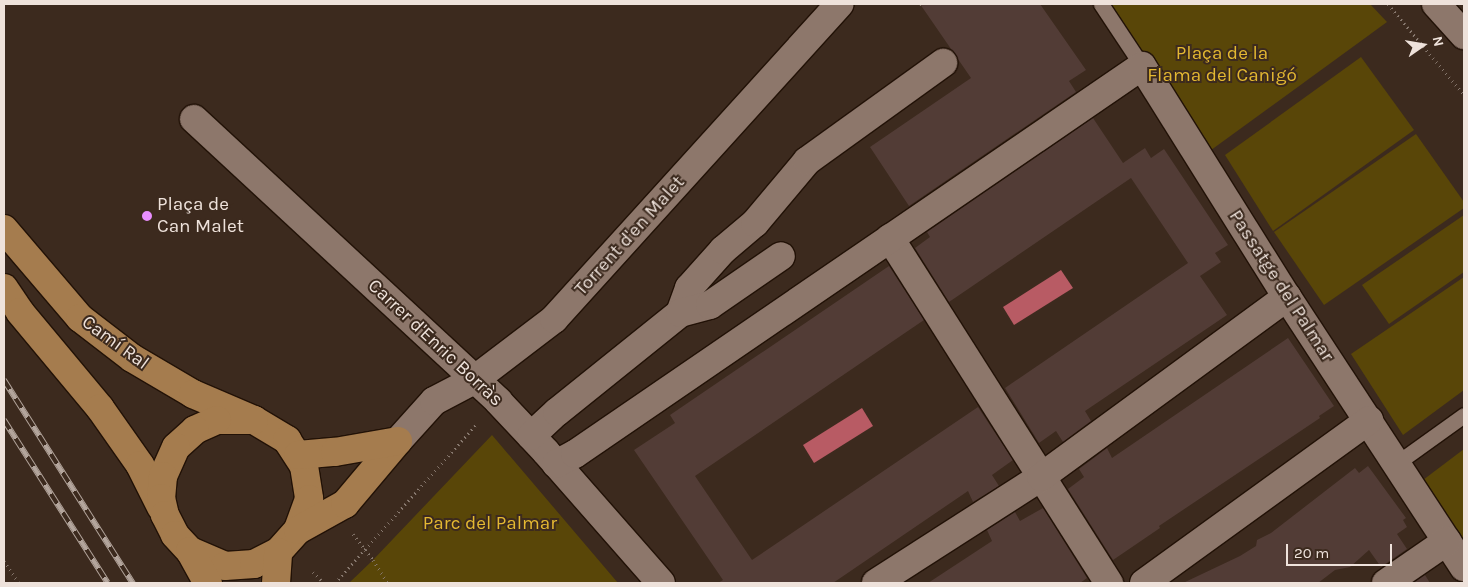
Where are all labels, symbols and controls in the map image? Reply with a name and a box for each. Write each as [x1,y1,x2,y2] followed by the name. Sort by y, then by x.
[1398,20,1448,70] north arrow
[1429,35,1448,48] text: N
[1147,43,1297,87] park label: Plaça de la Flama del Canigó
[570,171,690,301] street label: Torrent d'en Malet
[157,194,244,238] place label: Plaça de Can Malet
[1224,206,1338,366] street label: Passatge del Palmar
[141,210,153,222] marker: Plaça de Can Malet
[363,275,507,411] street label: Carrer d'Enric Borràs
[77,311,153,375] street label: Camí Ral
[423,513,557,535] park label: Parc del Palmar
[1288,534,1394,566] scale bar
[1294,544,1329,562] text: 20 m

